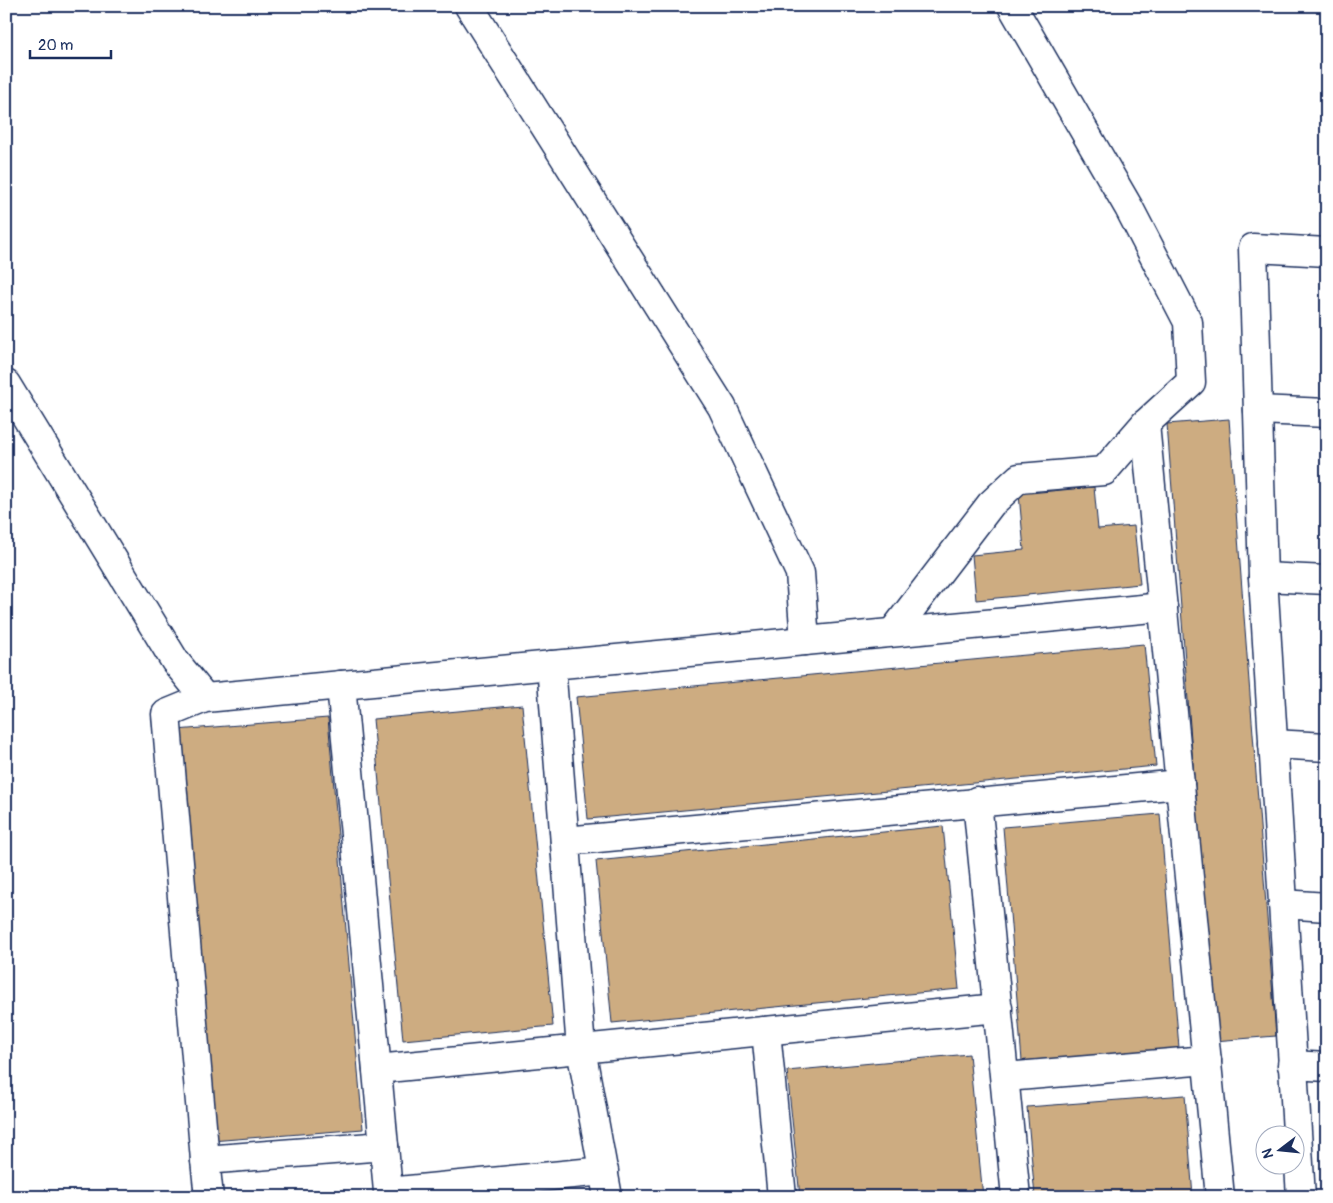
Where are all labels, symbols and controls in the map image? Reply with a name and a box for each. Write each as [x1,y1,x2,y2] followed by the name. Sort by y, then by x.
[30,28,111,60] scale bar
[38,36,73,55] text: 20 m
[1256,1126,1306,1176] north arrow
[1259,1147,1277,1160] text: N

